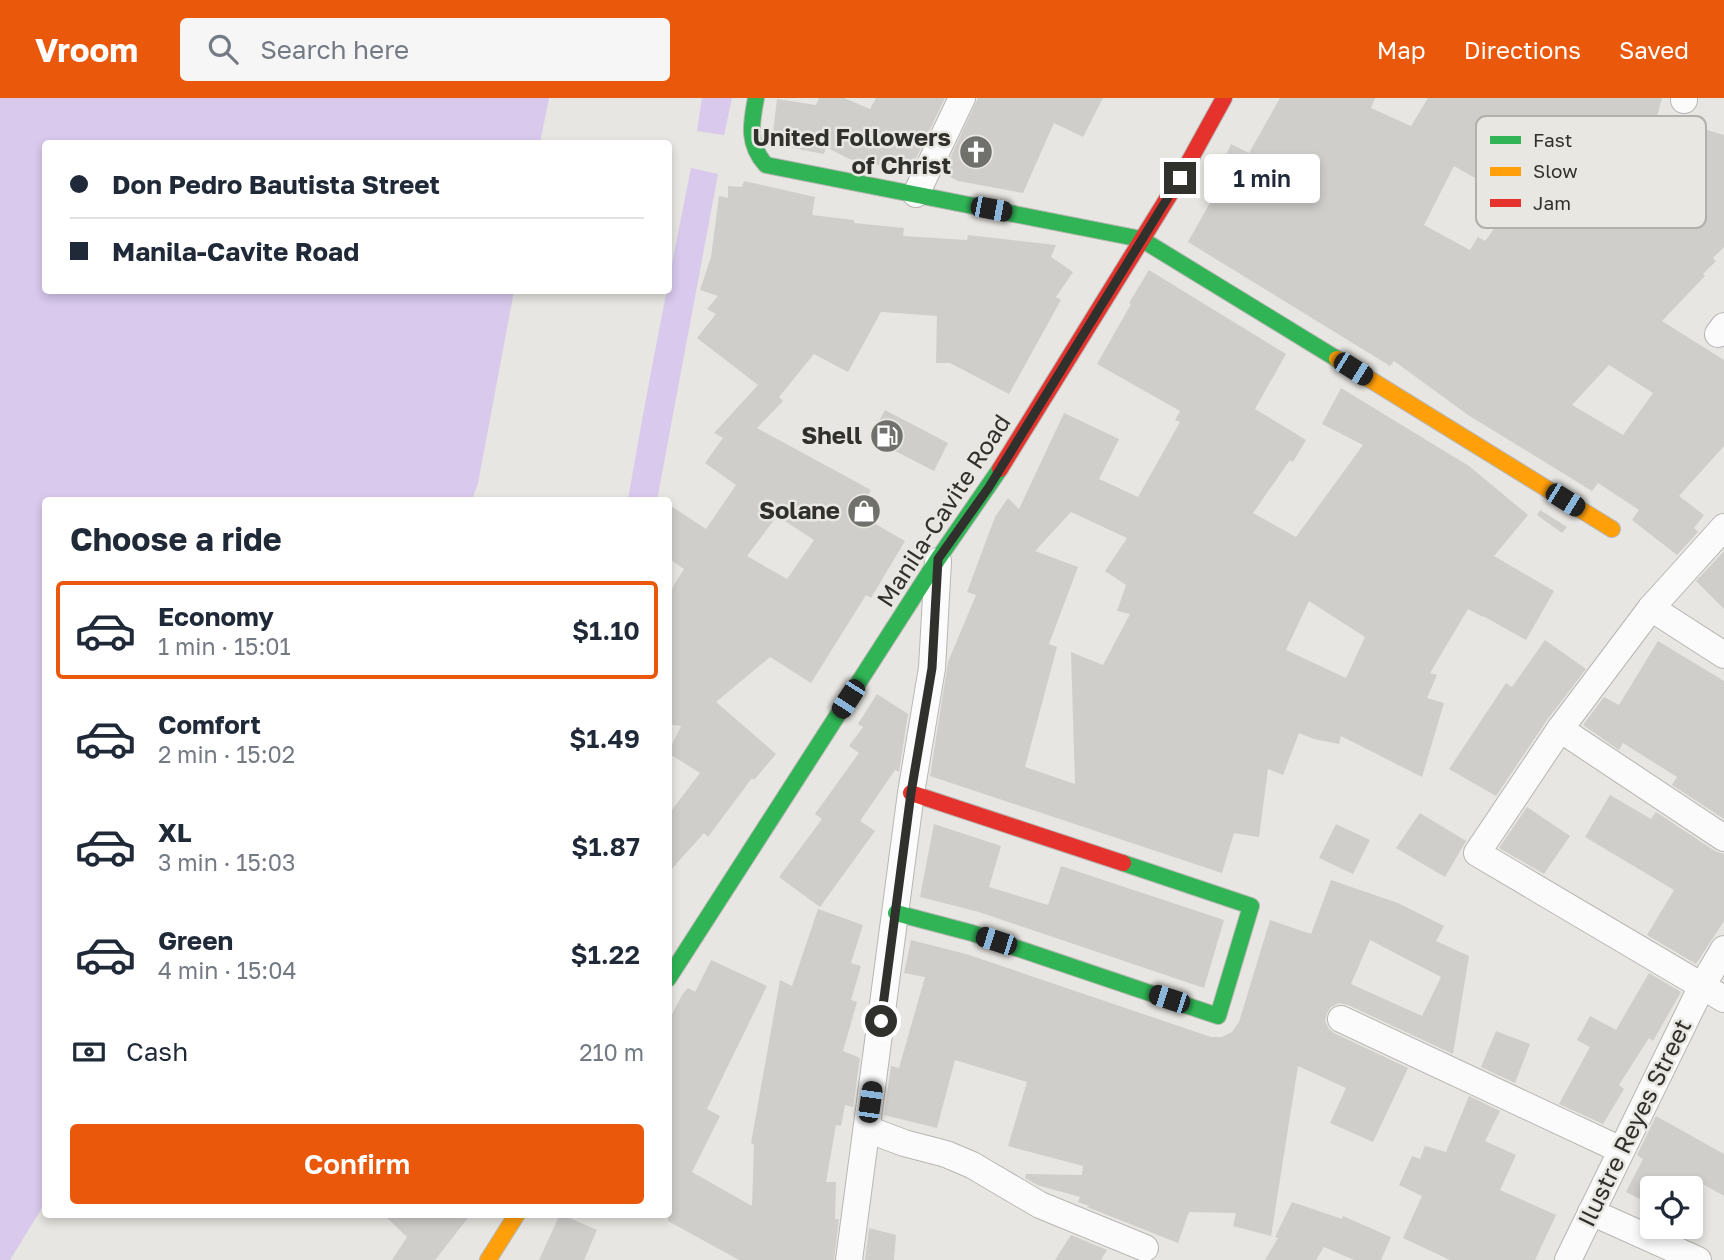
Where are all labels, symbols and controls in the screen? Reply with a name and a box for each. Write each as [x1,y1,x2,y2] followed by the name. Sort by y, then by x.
[180,18,670,81] search box
[35,30,138,69] text: Vroom
[204,30,242,68] icon: search
[260,34,409,65] text: Search here
[1377,35,1426,64] text: Map
[1464,35,1581,64] text: Directions
[1619,35,1689,64] text: Saved
[1476,116,1706,228] legend
[752,122,951,179] place label: United Followers of Christ
[1533,128,1572,151] text: Fast
[957,133,995,171] church icon: United Followers of Christ
[1204,154,1320,202] callout: 1 min
[1533,159,1578,182] text: Slow
[1164,162,1196,194] route end
[1233,164,1291,192] text: 1 min
[112,169,440,200] text: Don Pedro Bautista Street
[1533,191,1571,214] text: Jam
[969,195,1014,223] car
[112,236,359,267] text: Manila-Cavite Road
[1330,349,1377,389] car
[870,409,1016,612] street label: Manila-Cavite Road
[868,417,906,455] fuel station icon: Shell
[801,420,862,449] place label: Shell
[1542,480,1589,520] car
[845,492,883,530] shop icon: Solane
[759,495,840,524] place label: Solane
[70,520,282,558] text: Choose a ride
[74,599,137,662] icon: car
[158,601,274,632] text: Economy
[572,615,640,646] text: $1.10
[158,632,291,660] text: 1 min · 15:01
[828,676,869,722] car
[74,707,137,770] icon: car
[158,709,261,740] text: Comfort
[569,723,640,754] text: $1.49
[158,740,295,768] text: 2 min · 15:02
[74,815,137,878] icon: car
[158,817,192,848] text: XL
[571,831,640,862] text: $1.87
[158,848,295,876] text: 3 min · 15:03
[74,923,137,986] icon: car
[158,925,233,956] text: Green
[973,925,1020,957] car
[571,939,640,970] text: $1.22
[158,956,297,984] text: 4 min · 15:04
[1146,983,1193,1015] car
[865,1005,897,1037] route start
[1571,1014,1696,1231] street label: Ilustre Reyes Street
[70,1033,108,1071] icon: cash
[126,1036,188,1067] text: Cash
[579,1038,644,1066] text: 210 m
[857,1080,884,1124] car
[70,1124,644,1204] button: Confirm
[1640,1176,1703,1239] map controls
[1640,1176,1703,1239] button: locate

